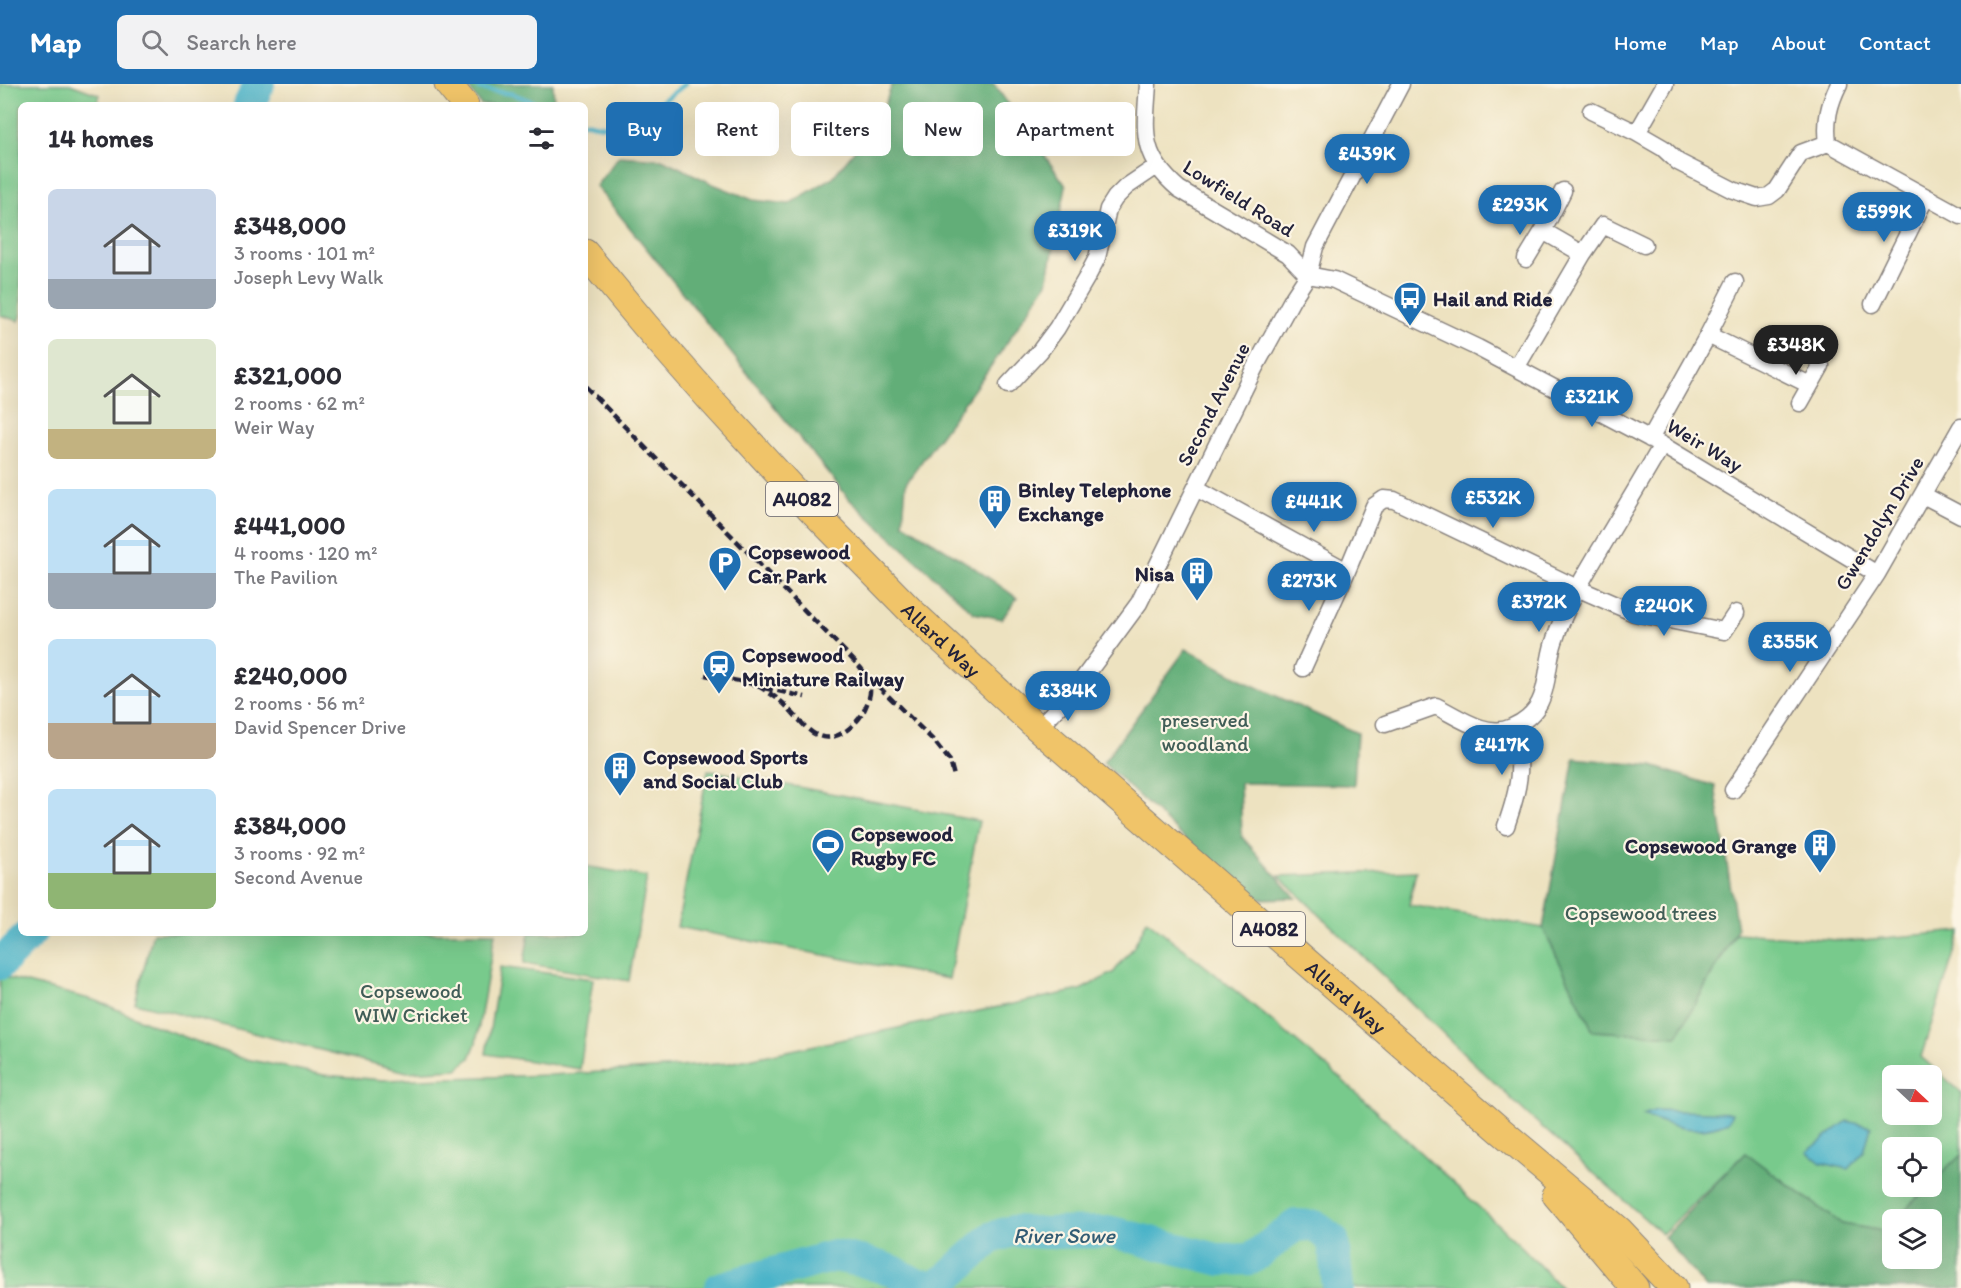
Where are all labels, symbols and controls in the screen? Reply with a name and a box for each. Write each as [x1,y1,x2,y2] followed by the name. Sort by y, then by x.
[117,15,537,69] search box
[30,25,81,59] text: Map
[138,26,171,59] icon: search
[186,29,297,56] text: Search here
[1614,30,1667,55] text: Home
[1700,30,1739,55] text: Map
[1772,30,1826,55] text: About
[1859,30,1931,55] text: Contact
[606,102,683,156] chip: Buy
[695,102,779,156] chip: Rent
[791,102,891,156] chip: Filters
[903,102,983,156] chip: New
[995,102,1135,156] chip: Apartment
[48,122,154,154] text: 14 homes
[525,122,558,155] icon: filters
[1325,134,1409,185] pin: £439K
[1339,141,1395,165] text: £439K
[1179,154,1300,242] street label: Lowfield Road
[1478,185,1562,236] pin: £293K
[1492,192,1548,216] text: £293K
[1842,192,1926,243] pin: £599K
[1857,199,1911,223] text: £599K
[234,209,346,241] text: £348,000
[1033,211,1117,262] pin: £319K
[96,213,168,285] icon: home
[1048,218,1102,242] text: £319K
[234,241,375,265] text: 3 rooms · 101 m²
[234,265,383,289] text: Joseph Levy Walk
[1392,280,1428,327] bus stop icon: Hail and Ride
[1433,286,1552,311] place label: Hail and Ride
[1754,325,1838,376] pin: £348K
[1767,332,1825,356] text: £348K
[1171,338,1255,470] street label: Second Avenue
[234,359,342,391] text: £321,000
[96,363,168,435] icon: home
[1550,377,1634,428] pin: £321K
[1565,384,1619,408] text: £321K
[234,391,365,415] text: 2 rooms · 62 m²
[1662,413,1748,478] street label: Weir Way
[234,415,314,439] text: Weir Way
[1829,451,1929,595] street label: Gwendolyn Drive
[1018,477,1171,527] place label: Binley Telephone Exchange
[1451,478,1535,529] pin: £532K
[766,482,838,516] road number: A4082
[1272,482,1356,533] pin: £441K
[977,483,1013,530] building icon: Binley Telephone Exchange
[1465,485,1521,509] text: £532K
[1286,489,1342,513] text: £441K
[234,509,345,541] text: £441,000
[96,513,168,585] icon: home
[748,539,850,588] place label: Copsewood Car Park
[234,541,377,565] text: 4 rooms · 120 m²
[707,545,743,592] parking icon: Copsewood Car Park
[1179,555,1215,602] building icon: Nisa
[1135,561,1175,586] place label: Nisa
[1267,561,1351,612] pin: £273K
[234,565,338,589] text: The Pavilion
[1282,568,1336,592] text: £273K
[1497,582,1581,633] pin: £372K
[1622,586,1706,637] pin: £240K
[1512,589,1566,613] text: £372K
[1635,593,1693,617] text: £240K
[897,597,987,682] street label: Allard Way
[1748,622,1832,673] pin: £355K
[1762,629,1818,653] text: £355K
[742,642,905,692] place label: Copsewood Miniature Railway
[701,648,737,695] station icon: Copsewood Miniature Railway
[234,659,347,691] text: £240,000
[96,663,168,735] icon: home
[1026,671,1110,722] pin: £384K
[1039,678,1097,702] text: £384K
[234,691,365,715] text: 2 rooms · 56 m²
[1161,707,1250,756] park label: preserved woodland
[234,715,406,739] text: David Spencer Drive
[1460,725,1544,776] pin: £417K
[1475,732,1529,756] text: £417K
[643,744,808,793] place label: Copsewood Sports and Social Club
[602,750,638,797] building icon: Copsewood Sports and Social Club
[234,809,346,841] text: £384,000
[96,813,168,885] icon: home
[851,821,953,871] place label: Copsewood Rugby FC
[810,827,846,874] sports icon: Copsewood Rugby FC
[1802,827,1838,874] building icon: Copsewood Grange
[1625,833,1797,859] place label: Copsewood Grange
[234,841,365,865] text: 3 rooms · 92 m²
[234,865,363,889] text: Second Avenue
[1565,900,1717,925] park label: Copsewood trees
[1233,912,1305,946] road number: A4082
[1301,954,1392,1039] street label: Allard Way
[354,978,468,1027] park label: Copsewood WIW Cricket
[1882,1065,1942,1125] north arrow
[1882,1065,1942,1269] map controls
[1882,1137,1942,1197] button: locate
[1882,1209,1942,1269] button: layers
[1013,1222,1116,1249] water label: River Sowe

